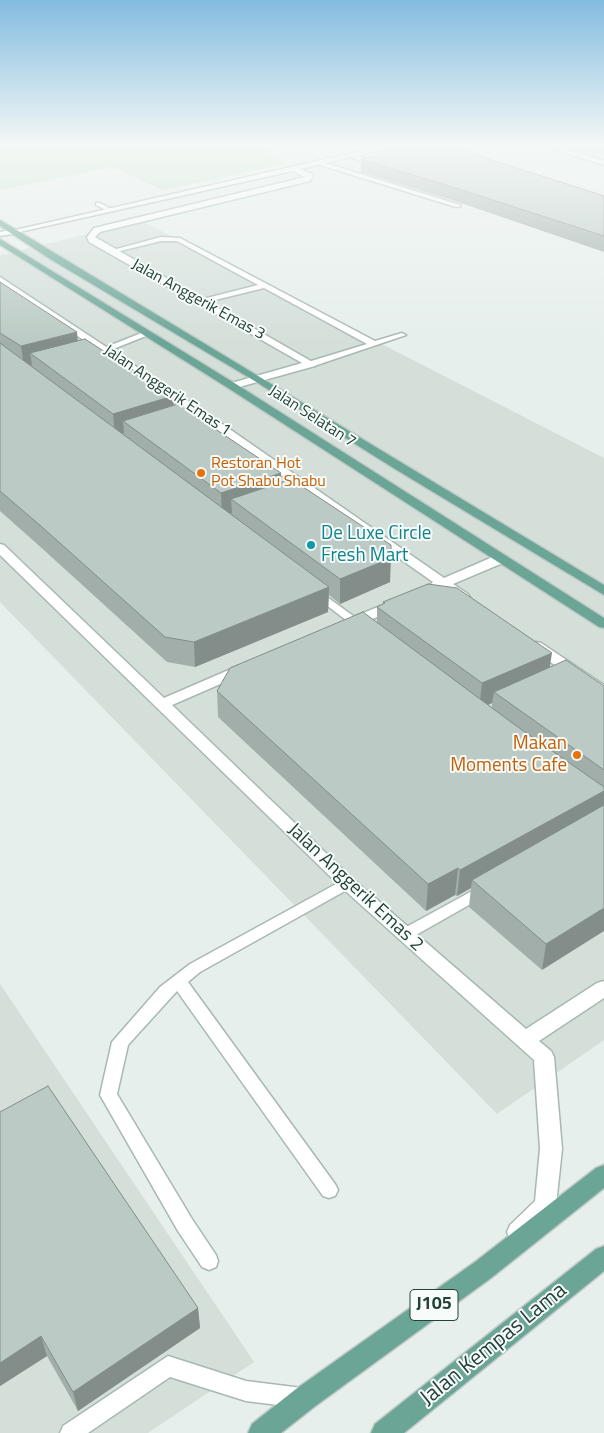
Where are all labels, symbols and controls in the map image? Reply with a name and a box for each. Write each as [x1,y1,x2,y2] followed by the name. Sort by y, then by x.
[128,255,268,345] street label: Jalan Anggerik Emas 3
[100,341,234,441] street label: Jalan Anggerik Emas 1
[265,382,359,452] street label: Jalan Selatan 7
[211,454,326,492] place label: Restoran Hot Pot Shabu Shabu
[195,467,207,479] marker: Restoran Hot Pot Shabu Shabu
[321,523,431,567] place label: De Luxe Circle Fresh Mart
[305,539,317,551] marker: De Luxe Circle Fresh Mart
[450,733,567,777] place label: Makan Moments Cafe
[571,749,583,761] marker: Makan Moments Cafe
[282,819,428,957] street label: Jalan Anggerik Emas 2
[416,1278,572,1412] street label: Jalan Kempas Lama
[410,1290,458,1320] road number: J105

